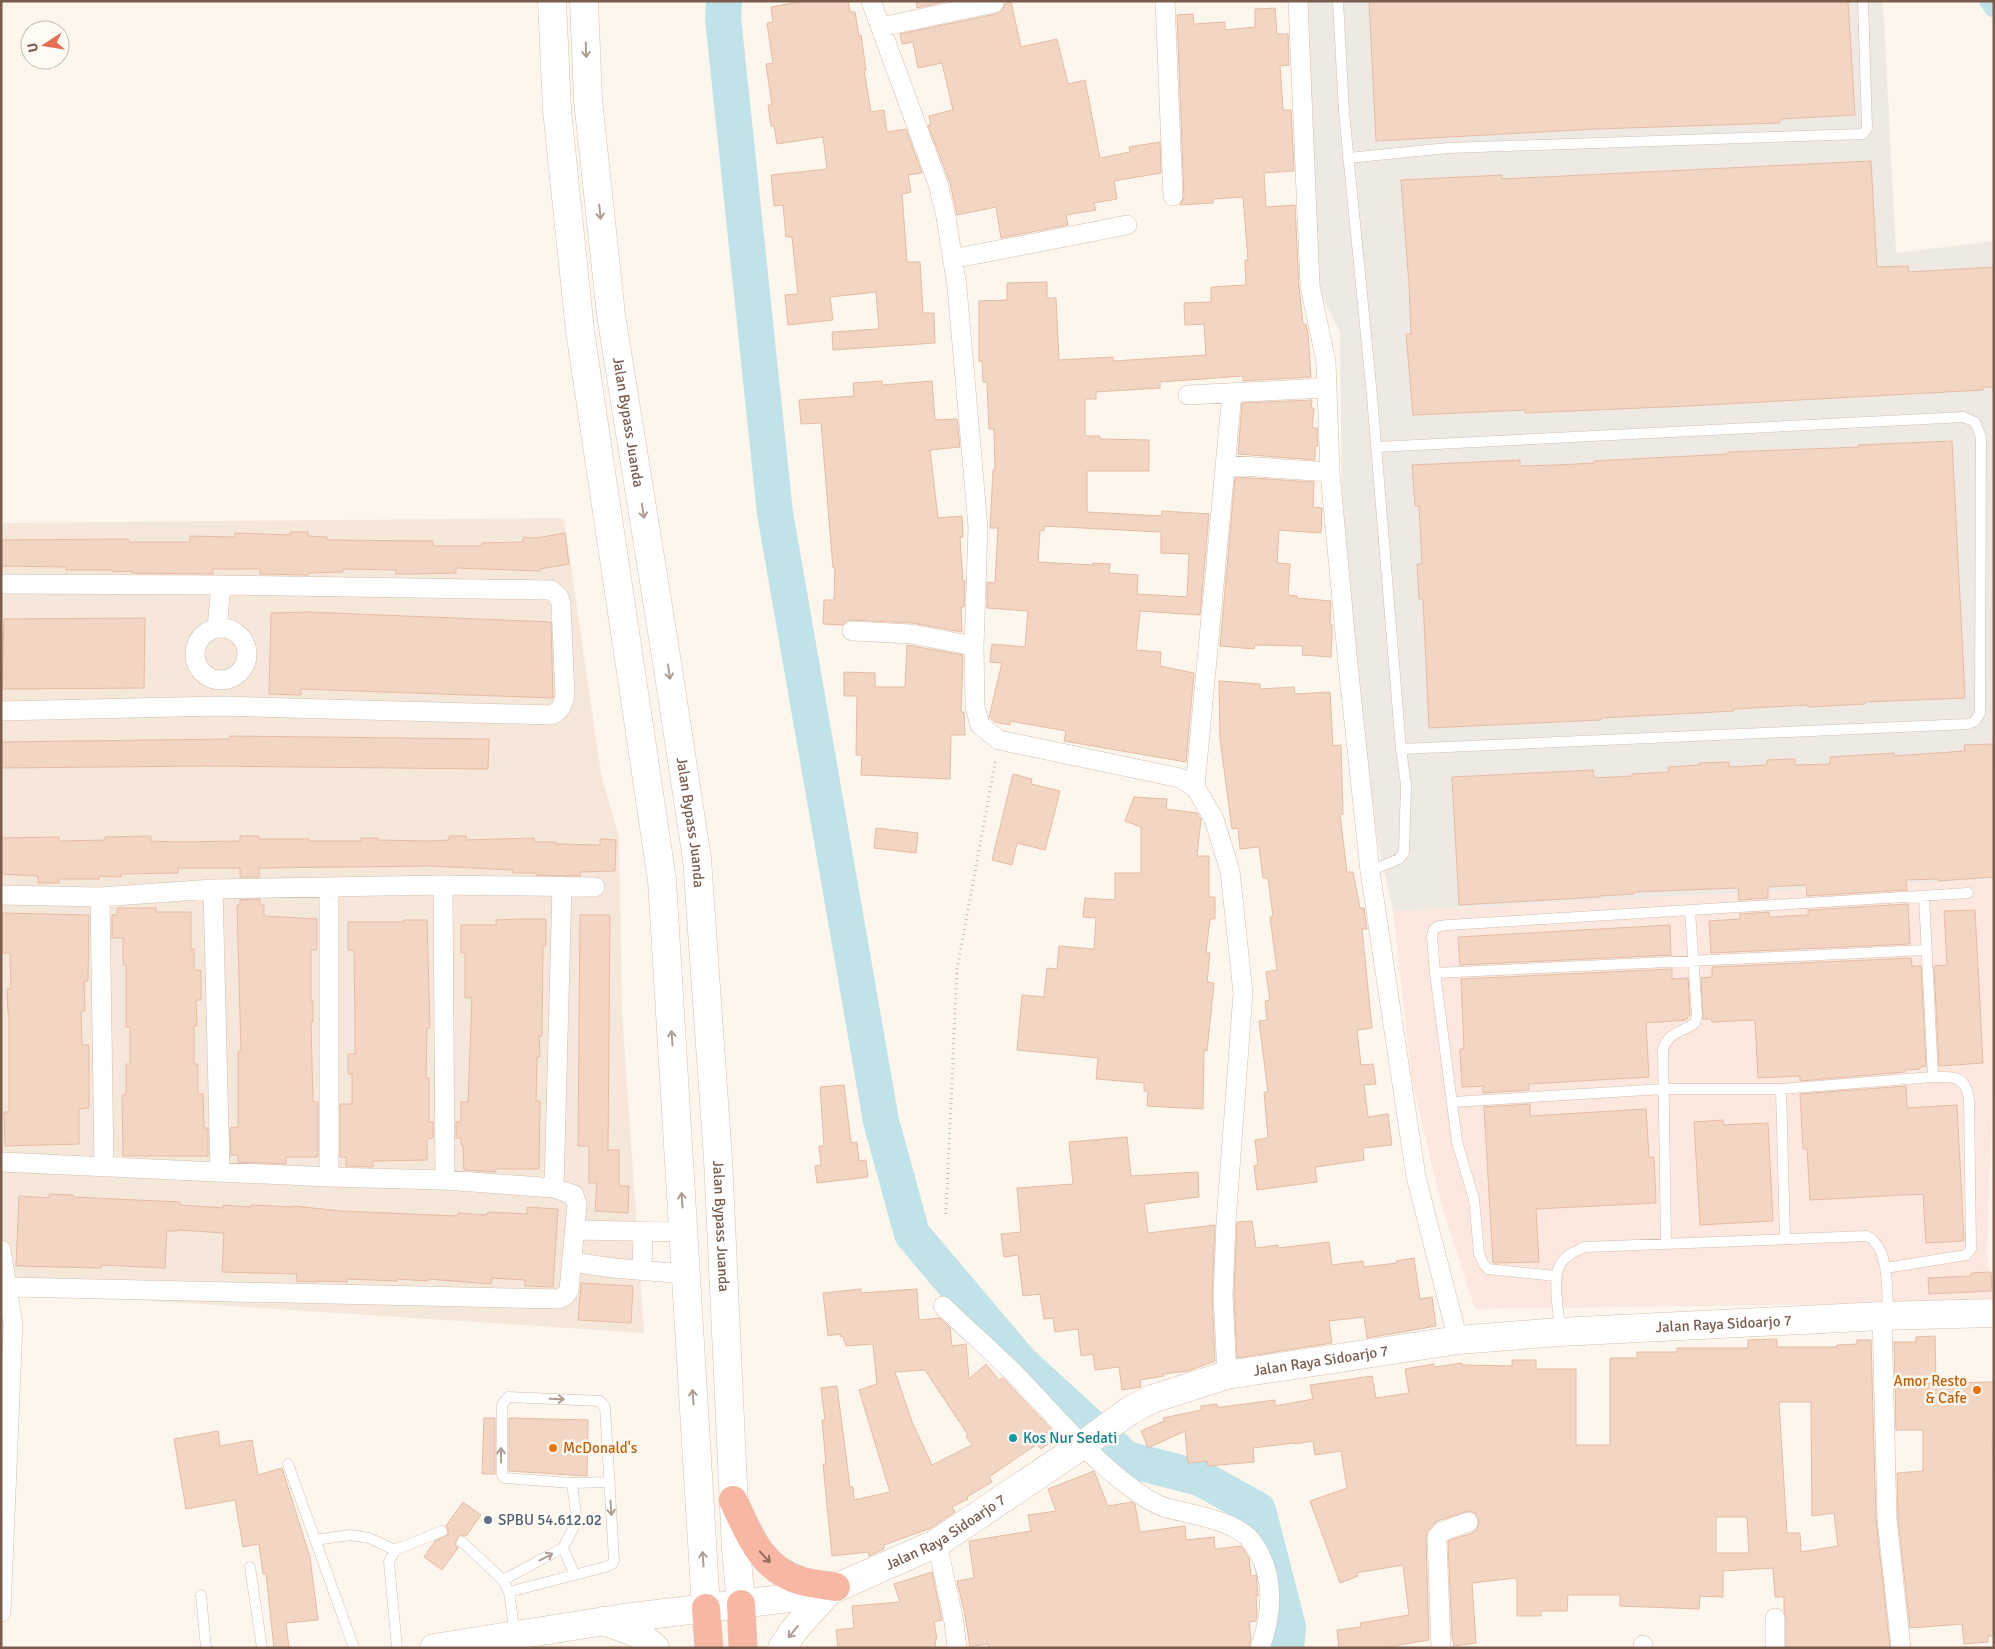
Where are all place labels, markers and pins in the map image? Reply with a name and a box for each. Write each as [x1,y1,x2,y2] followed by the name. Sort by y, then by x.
[1893,1372,1967,1407] place label: Amor Resto & Cafe
[1971,1384,1983,1396] marker: Amor Resto & Cafe
[1023,1429,1117,1447] place label: Kos Nur Sedati
[1007,1432,1019,1444] marker: Kos Nur Sedati
[563,1439,638,1457] place label: McDonald's
[547,1442,559,1454] marker: McDonald's
[498,1511,602,1529] place label: SPBU 54.612.02
[482,1514,494,1526] marker: SPBU 54.612.02

